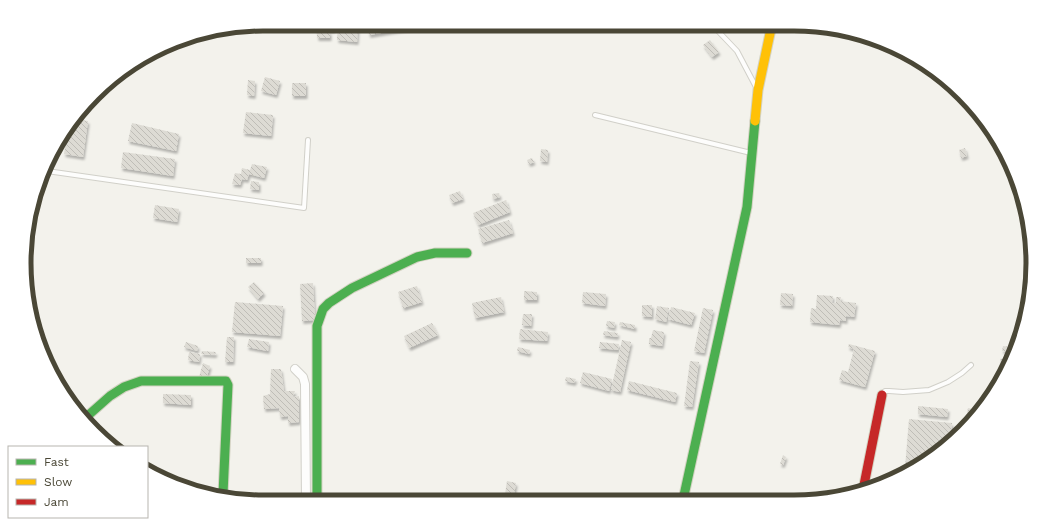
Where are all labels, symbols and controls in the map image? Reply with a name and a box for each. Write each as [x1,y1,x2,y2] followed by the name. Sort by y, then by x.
[8,446,148,518] legend
[44,455,69,469] text: Fast
[44,475,72,489] text: Slow
[44,495,69,509] text: Jam

